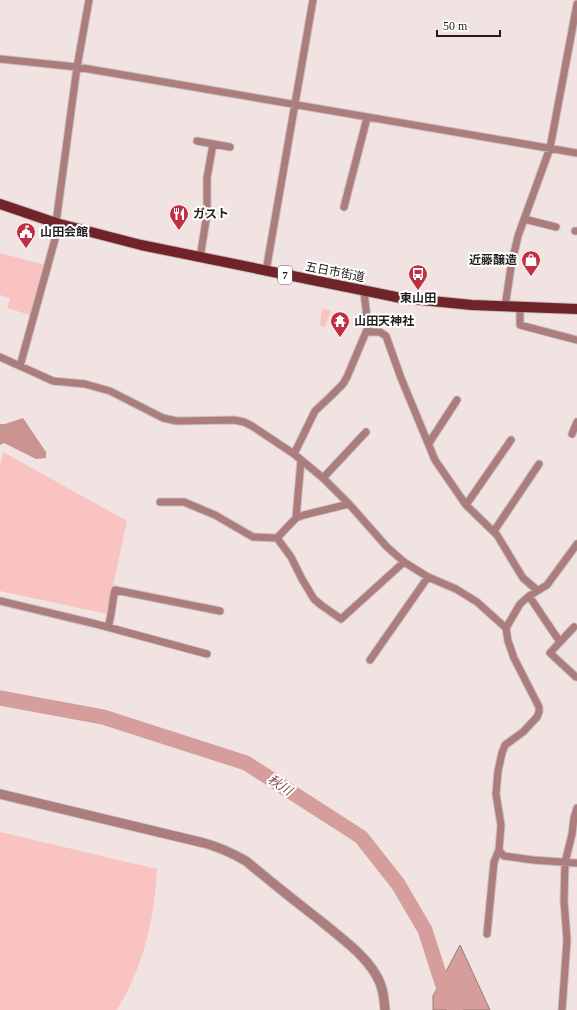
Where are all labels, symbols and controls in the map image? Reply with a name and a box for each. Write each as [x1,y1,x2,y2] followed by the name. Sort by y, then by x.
[437,12,500,38] scale bar
[443,19,468,33] text: 50 m
[168,203,190,231] restaurant icon: ガスト
[193,207,229,221] place label: ガスト
[15,221,37,249] public building icon: 山田会館
[40,225,88,239] place label: 山田会館
[520,249,542,277] shop icon: 近藤醸造
[469,253,517,267] place label: 近藤醸造
[304,259,366,285] street label: 五日市街道
[407,263,429,291] bus stop icon: 東山田
[278,266,292,284] road number: 7
[400,291,436,305] place label: 東山田
[329,310,351,338] temple icon: 山田天神社
[354,314,414,328] place label: 山田天神社
[265,772,297,799] water label: 秋川

